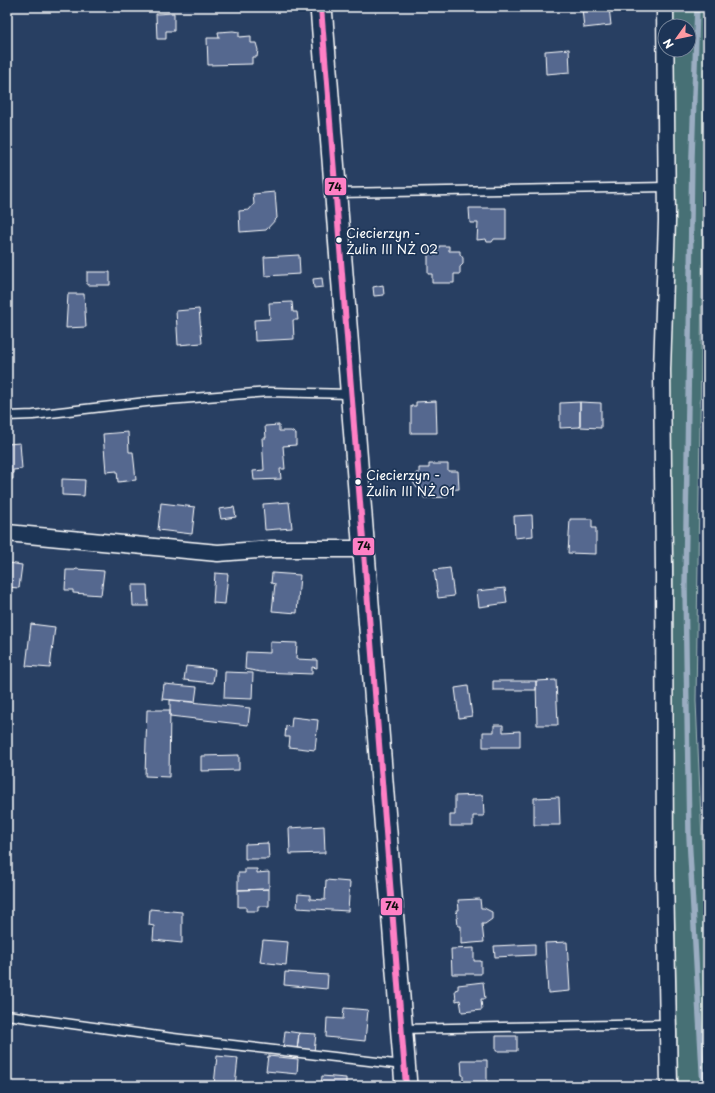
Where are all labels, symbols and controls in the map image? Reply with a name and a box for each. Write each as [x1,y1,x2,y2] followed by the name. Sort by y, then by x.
[657,18,697,58] north arrow
[659,35,678,52] text: N
[324,177,347,196] line badge: 74
[328,178,342,195] text: 74
[346,223,438,258] place label: Ciecierzyn - Żulin III NŻ 02
[334,235,344,245] marker: Ciecierzyn - Żulin III NŻ 02
[366,465,455,500] place label: Ciecierzyn - Żulin III NŻ 01
[353,477,363,487] marker: Ciecierzyn - Żulin III NŻ 01
[352,537,375,556] line badge: 74
[357,537,371,554] text: 74
[380,897,403,916] line badge: 74
[385,897,399,914] text: 74

